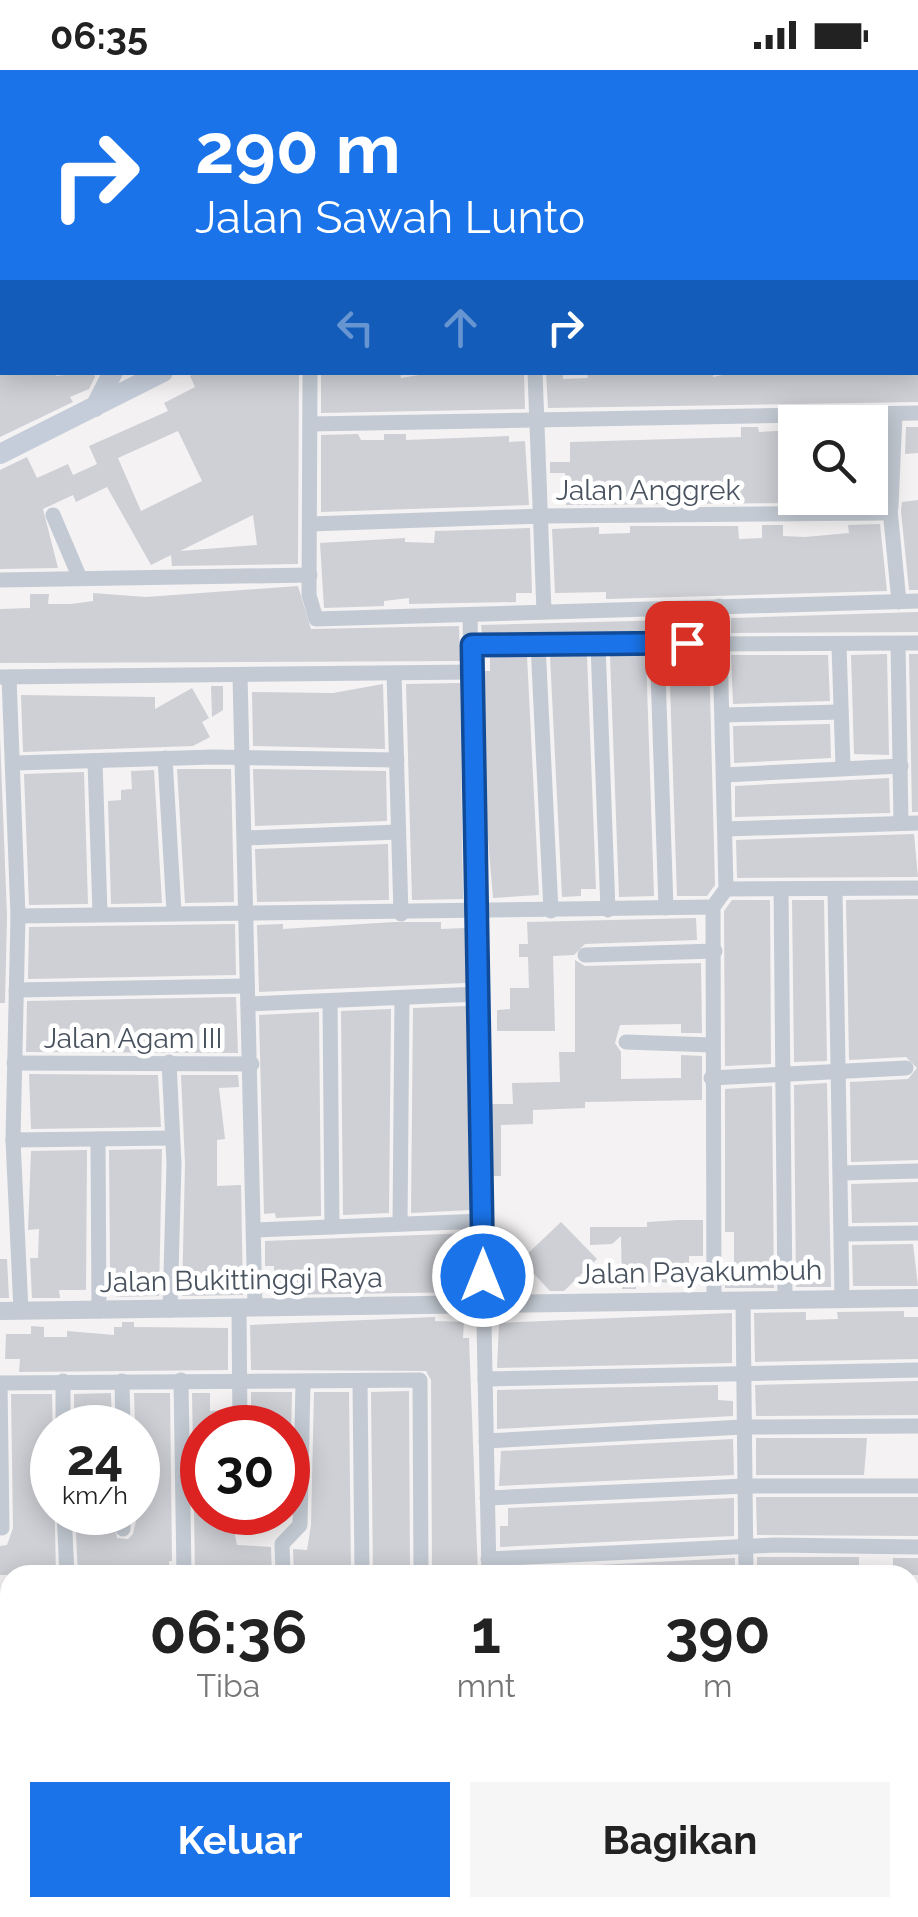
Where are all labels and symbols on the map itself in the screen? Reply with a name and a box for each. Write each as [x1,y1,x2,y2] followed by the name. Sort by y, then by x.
[556,474,740,507] street label: Jalan Anggrek
[645,601,730,686] pin
[44,1022,222,1055] street label: Jalan Agam III
[431,1224,535,1328] position arrow
[578,1253,822,1291] street label: Jalan Payakumbuh
[99,1261,383,1299] street label: Jalan Bukittinggi Raya
[180,1405,310,1535] speed limit sign: 30

